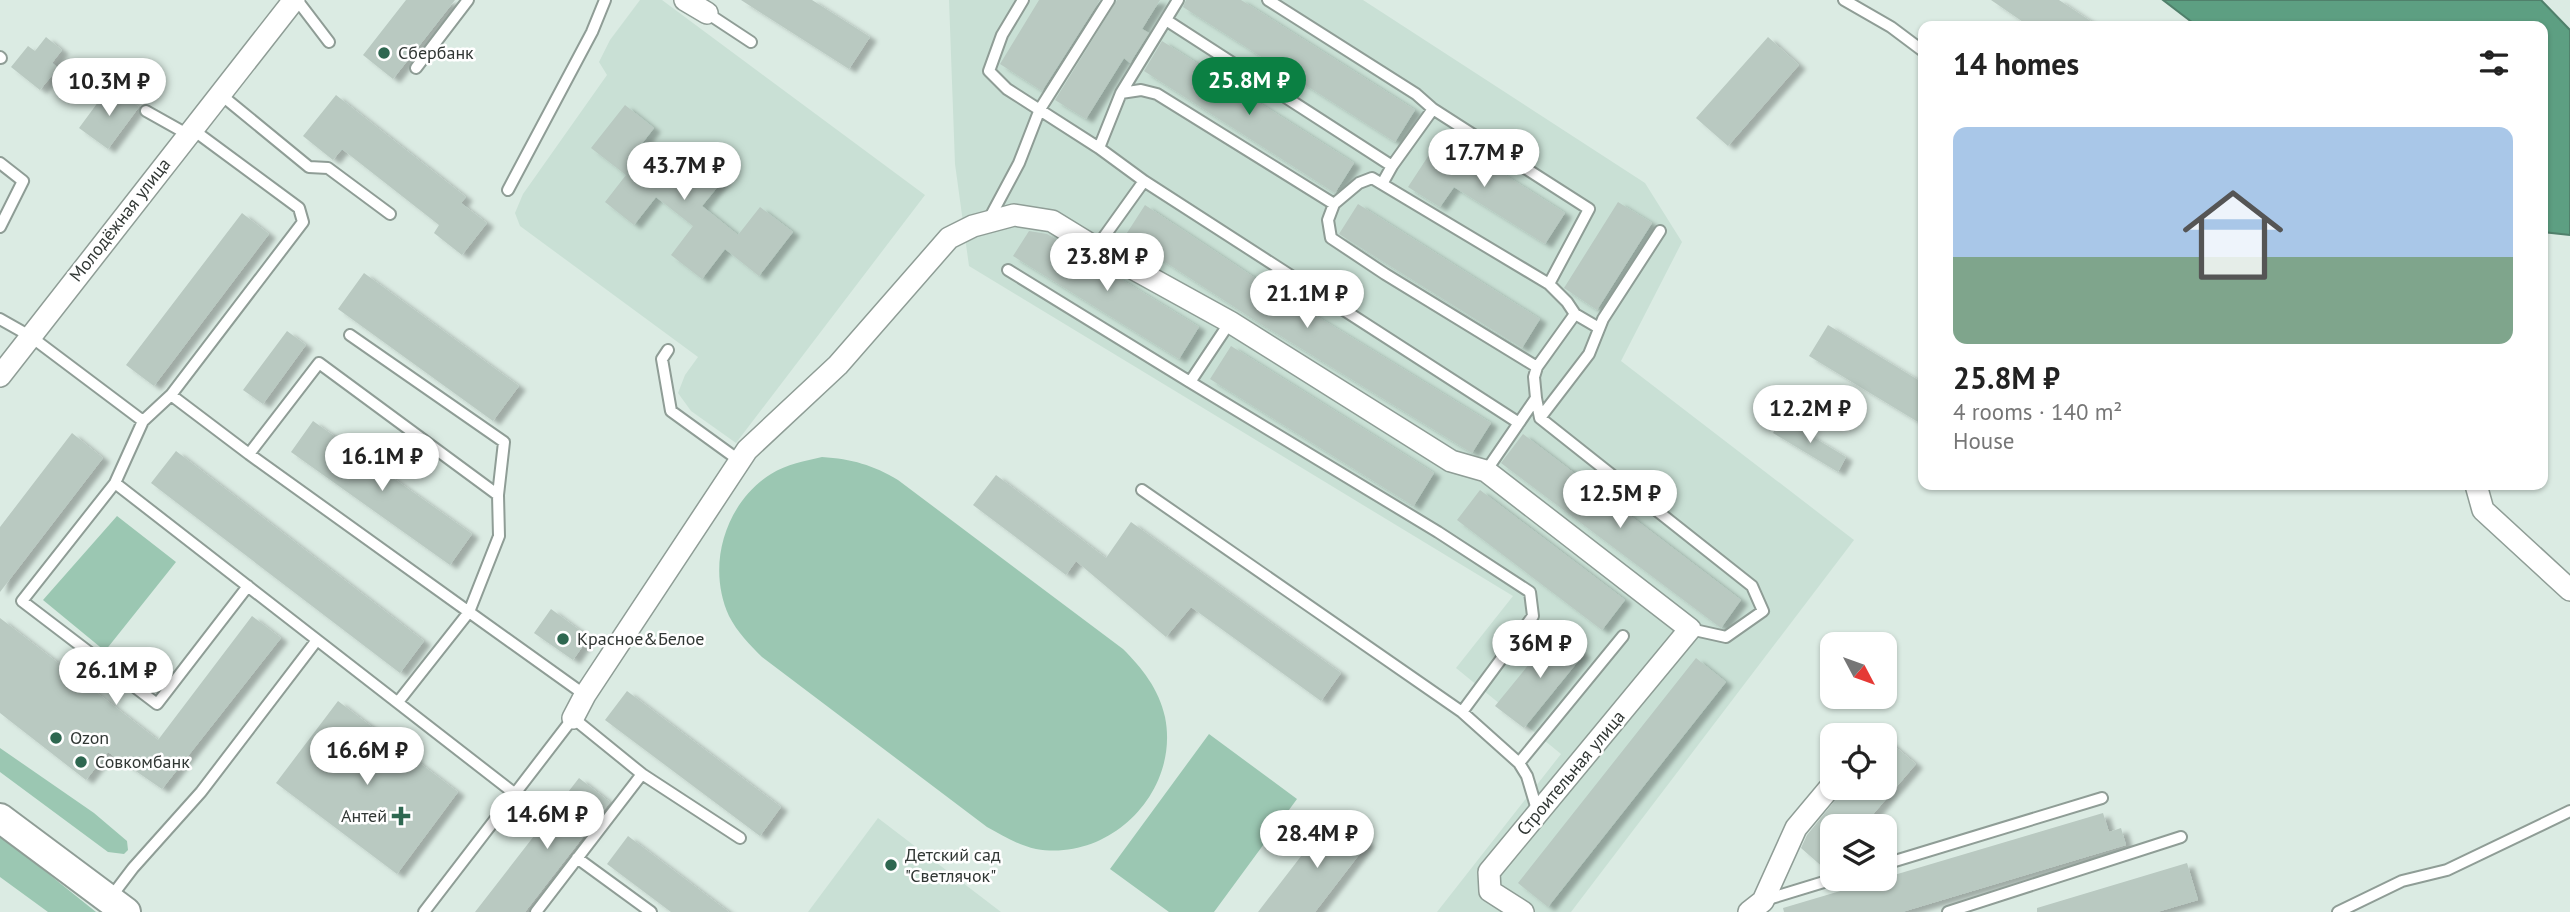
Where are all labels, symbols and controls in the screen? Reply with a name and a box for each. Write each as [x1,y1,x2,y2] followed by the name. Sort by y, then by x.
[398,41,474,64] place label: Сбербанк
[1953,44,2079,83] text: 14 homes
[2475,44,2513,82] icon: filters
[376,45,392,61] marker: Сбербанк
[44,58,174,118] pin: 10.3M ₽
[1184,58,1314,117] pin: 25.8M ₽
[1208,65,1290,94] text: 25.8M ₽
[68,66,150,95] text: 10.3M ₽
[1419,130,1549,189] pin: 17.7M ₽
[1444,137,1524,166] text: 17.7M ₽
[619,142,749,202] pin: 43.7M ₽
[643,150,725,179] text: 43.7M ₽
[64,153,175,286] street label: Молодёжная улица
[2170,172,2296,298] icon: home
[1042,233,1172,293] pin: 23.8M ₽
[1066,241,1148,270] text: 23.8M ₽
[1242,270,1372,330] pin: 21.1M ₽
[1266,278,1348,307] text: 21.1M ₽
[1953,358,2060,397] text: 25.8M ₽
[1745,386,1875,445] pin: 12.2M ₽
[1769,393,1851,422] text: 12.2M ₽
[1953,397,2122,426] text: 4 rooms · 140 m²
[1953,426,2015,455] text: House
[317,434,447,493] pin: 16.1M ₽
[341,441,423,470] text: 16.1M ₽
[1555,470,1685,530] pin: 12.5M ₽
[1579,478,1661,507] text: 12.5M ₽
[1491,620,1589,680] pin: 36M ₽
[577,627,704,650] place label: Красное&Белое
[1508,628,1572,657] text: 36M ₽
[555,631,571,647] marker: Красное&Белое
[1820,632,1897,709] north arrow
[1820,632,1897,891] map controls
[51,648,181,707] pin: 26.1M ₽
[75,655,157,684] text: 26.1M ₽
[1512,705,1630,840] street label: Строительная улица
[1820,723,1897,800] button: locate
[70,726,109,749] place label: Ozon
[302,728,432,787] pin: 16.6M ₽
[48,730,64,746] marker: Ozon
[326,735,408,764] text: 16.6M ₽
[95,750,190,773] place label: Совкомбанк
[73,754,89,770] marker: Совкомбанк
[482,792,612,851] pin: 14.6M ₽
[506,799,588,828] text: 14.6M ₽
[341,804,387,827] place label: Антей
[393,808,409,824] marker: Антей
[1252,810,1382,870] pin: 28.4M ₽
[1820,814,1897,891] button: layers
[1276,818,1358,847] text: 28.4M ₽
[905,843,1001,887] place label: Детский сад "Светлячок"
[883,857,899,873] marker: Детский сад "Светлячок"

